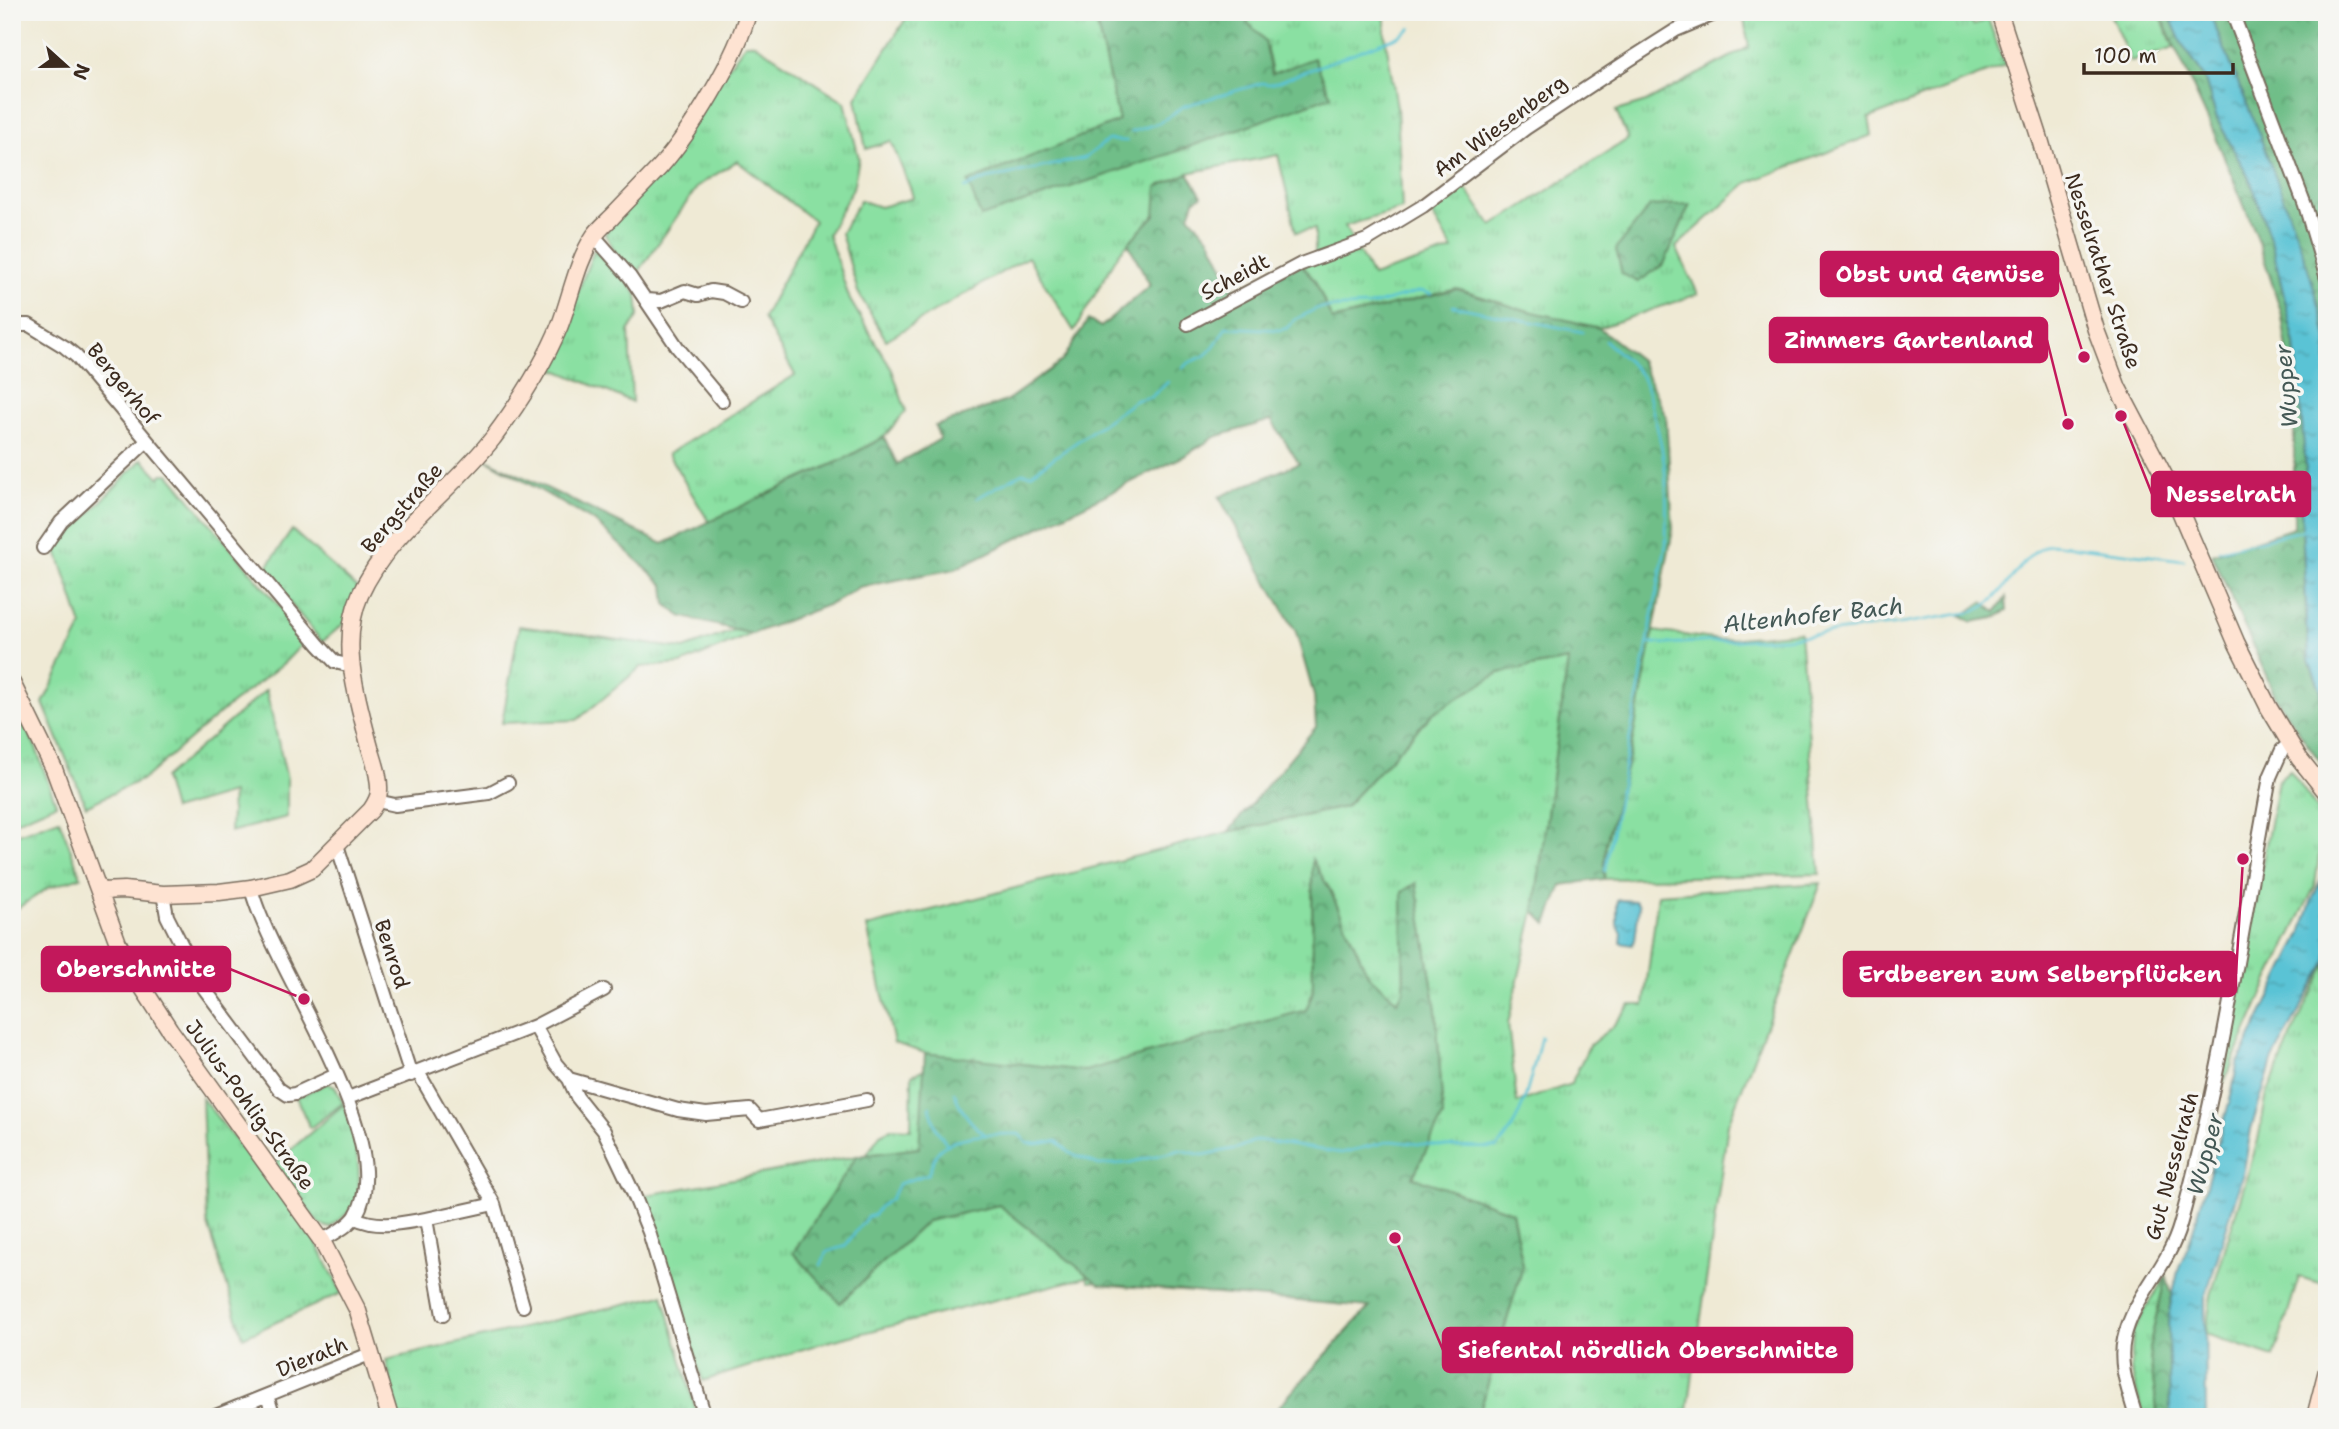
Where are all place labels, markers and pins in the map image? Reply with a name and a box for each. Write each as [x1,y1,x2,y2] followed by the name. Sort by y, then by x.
[1821,252,2058,296] callout: Obst und Gemüse
[1770,318,2047,362] callout: Zimmers Gartenland
[2152,472,2310,516] callout: Nesselrath
[42,947,230,991] callout: Oberschmitte
[1844,952,2236,996] callout: Erdbeeren zum Selberpflücken
[1443,1328,1852,1372] callout: Siefental nördlich Oberschmitte

